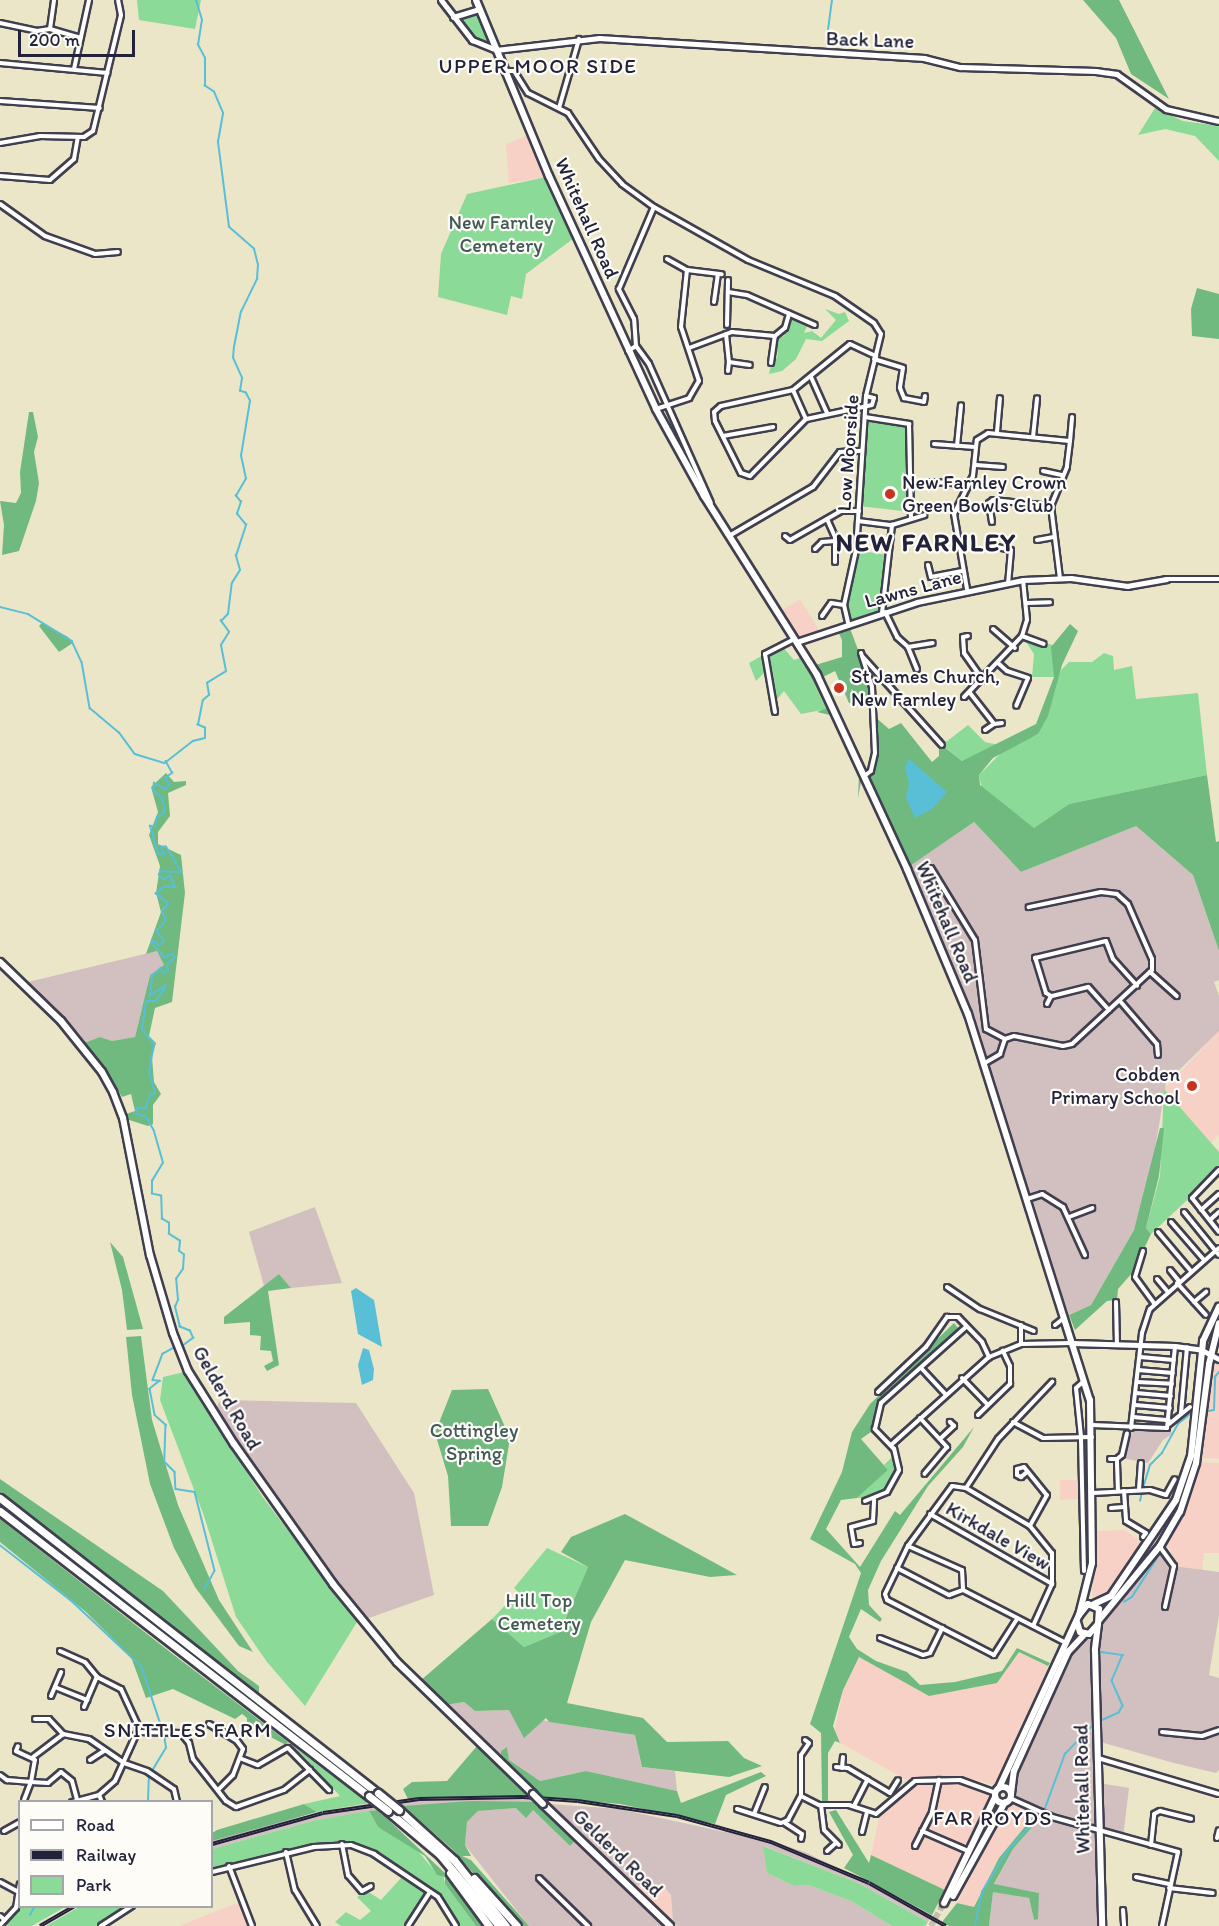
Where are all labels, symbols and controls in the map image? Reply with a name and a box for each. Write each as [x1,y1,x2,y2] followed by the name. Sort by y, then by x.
[21,18,138,56] scale bar
[825,26,915,54] street label: Back Lane
[29,29,80,51] text: 200 m
[438,53,638,79] district label: UPPER MOOR SIDE
[550,154,624,282] street label: Whitehall Road
[449,210,553,257] park label: New Farnley Cemetery
[832,394,864,512] street label: Low Moorside
[902,470,1067,517] place label: New Farnley Crown Green Bowls Club
[883,487,897,501] marker: New Farnley Crown Green Bowls Club
[835,527,1017,559] district label: NEW FARNLEY
[862,565,964,613] street label: Lawns Lane
[851,664,1001,711] place label: St James Church, New Farnley
[832,681,846,695] marker: St James Church, New Farnley
[911,858,983,986] street label: Whitehall Road
[1051,1062,1180,1109] place label: Cobden Primary School
[1185,1079,1199,1093] marker: Cobden Primary School
[188,1342,266,1454] street label: Gelderd Road
[430,1418,518,1465] park label: Cottingley Spring
[942,1496,1054,1576] street label: Kirkdale View
[497,1588,581,1635] park label: Hill Top Cemetery
[104,1717,272,1743] district label: SNITTLES FARM
[1069,1724,1095,1854] street label: Whitehall Road
[18,1800,213,1908] legend
[568,1804,668,1902] street label: Gelderd Road
[933,1805,1053,1831] district label: FAR ROYDS
[76,1814,115,1836] text: Road
[76,1844,136,1866] text: Railway
[76,1874,111,1896] text: Park

